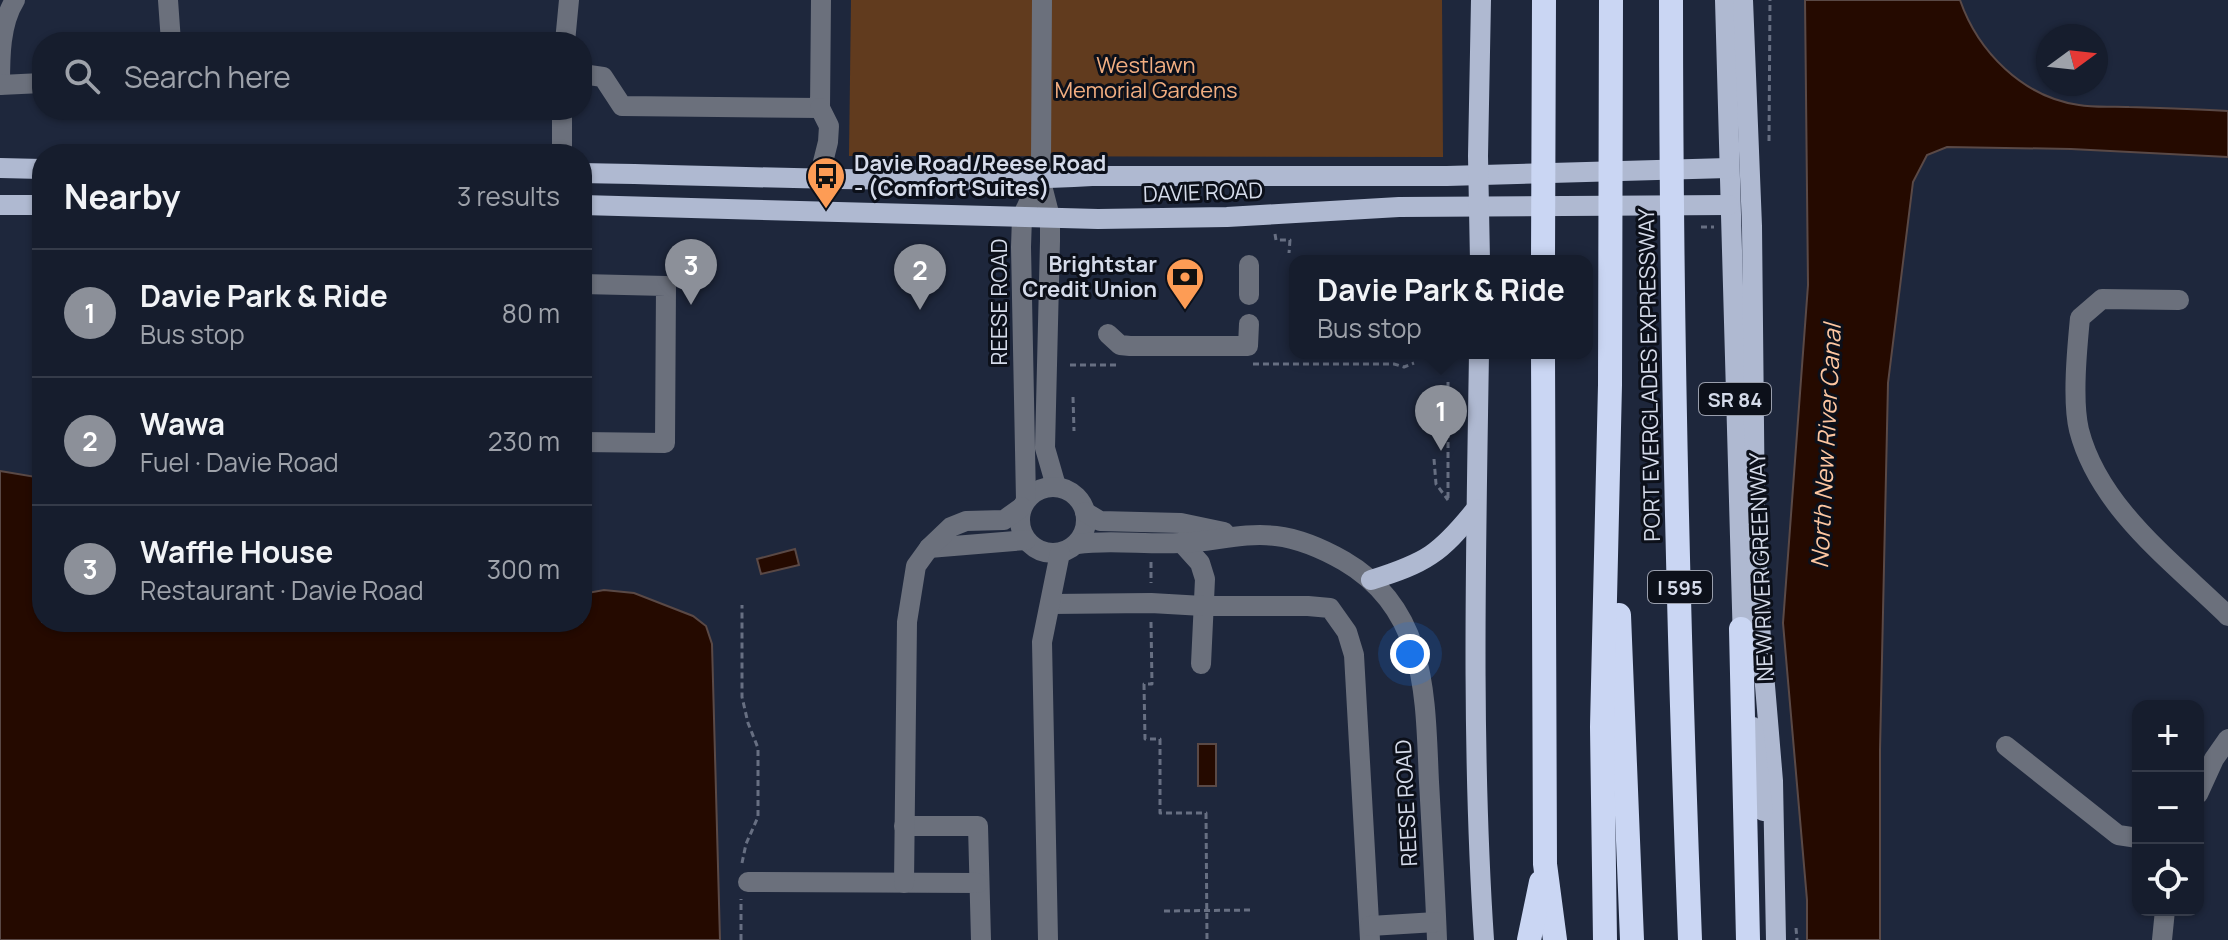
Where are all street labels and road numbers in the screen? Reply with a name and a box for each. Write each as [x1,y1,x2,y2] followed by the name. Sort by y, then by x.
[1142,175,1264,209] street label: DAVIE ROAD
[1631,207,1667,542] street label: PORT EVERGLADES EXPRESSWAY
[984,239,1014,365] street label: REESE ROAD
[1699,383,1771,415] road number: SR 84
[1742,451,1780,682] street label: NEW RIVER GREENWAY
[1648,571,1712,603] road number: I 595
[1388,739,1424,867] street label: REESE ROAD

